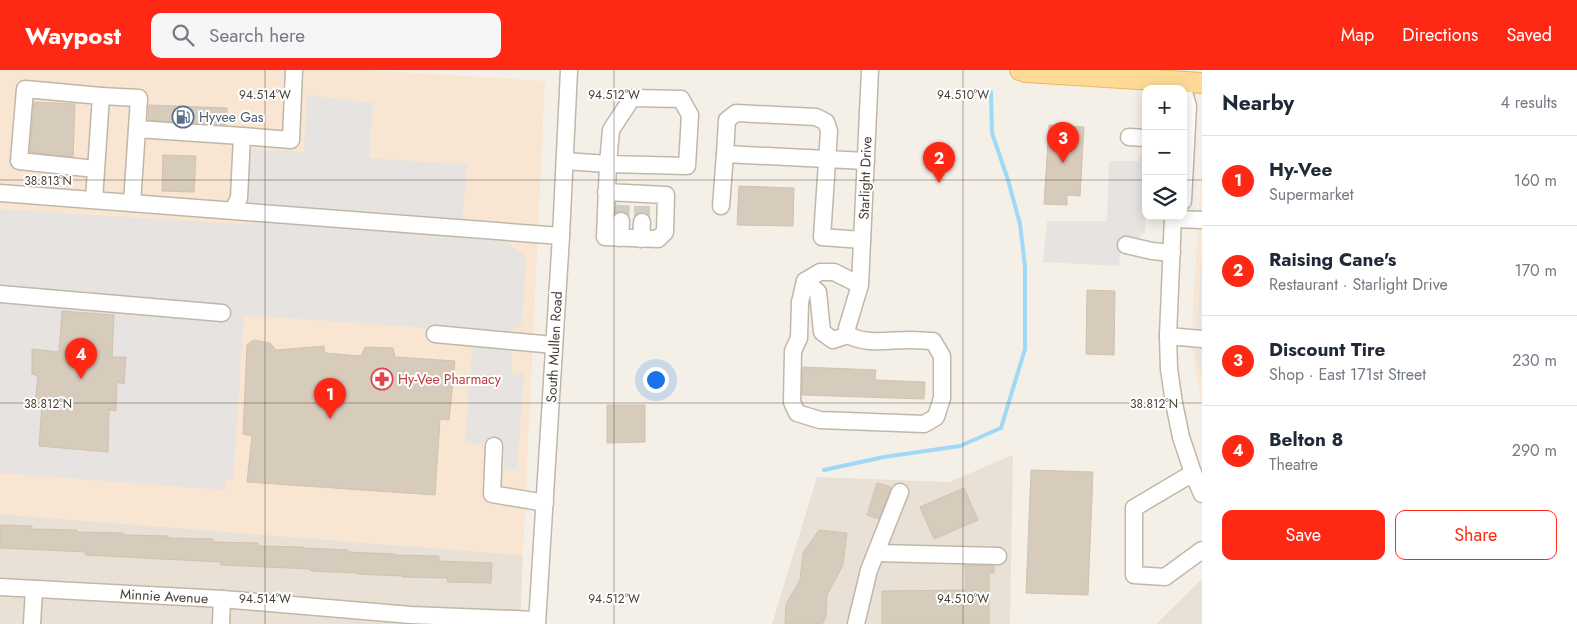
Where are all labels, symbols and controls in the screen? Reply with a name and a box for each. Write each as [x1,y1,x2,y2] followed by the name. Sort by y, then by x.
[151,13,501,58] search box
[25,18,121,53] text: Waypost
[169,21,197,49] icon: search
[209,22,305,49] text: Search here
[1341,22,1374,48] text: Map
[1402,22,1478,48] text: Directions
[1506,22,1552,48] text: Saved
[1142,85,1187,220] map controls
[1142,85,1187,130] button: +
[239,86,291,104] text: 94.514°W
[588,86,640,104] text: 94.512°W
[937,86,989,104] text: 94.510°W
[1222,88,1294,118] text: Nearby
[1501,91,1557,114] text: 4 results
[171,105,195,129] fuel station icon: Hyvee Gas
[199,107,264,127] place label: Hyvee Gas
[1047,122,1079,163] pin: 3
[1142,130,1187,175] button: −
[854,136,876,220] street label: Starlight Drive
[923,142,955,183] pin: 2
[1269,156,1332,183] text: Hy-Vee
[1234,169,1242,192] text: 1
[1514,169,1557,192] text: 160 m
[24,172,72,190] text: 38.813°N
[1142,175,1187,220] button: layers
[1269,183,1354,206] text: Supermarket
[1269,246,1396,273] text: Raising Cane's
[1233,259,1243,282] text: 2
[1515,259,1557,282] text: 170 m
[1269,273,1448,296] text: Restaurant · Starlight Drive
[541,291,567,403] street label: South Mullen Road
[1269,336,1385,363] text: Discount Tire
[65,338,97,379] pin: 4
[1233,349,1243,372] text: 3
[1512,349,1557,372] text: 230 m
[1269,363,1426,386] text: Shop · East 171st Street
[370,367,394,391] pharmacy icon: Hy-Vee Pharmacy
[643,367,669,393] your location
[398,369,502,389] place label: Hy-Vee Pharmacy
[314,378,346,419] pin: 1
[24,395,72,413] text: 38.812°N
[1130,395,1178,413] text: 38.812°N
[1269,426,1343,453] text: Belton 8
[1232,439,1244,462] text: 4
[1512,439,1557,462] text: 290 m
[1269,453,1318,476] text: Theatre
[1222,510,1385,560] button: Save
[1395,510,1557,560] button: Share
[119,584,209,608] street label: Minnie Avenue
[239,590,291,608] text: 94.514°W
[588,590,640,608] text: 94.512°W
[937,590,989,608] text: 94.510°W

